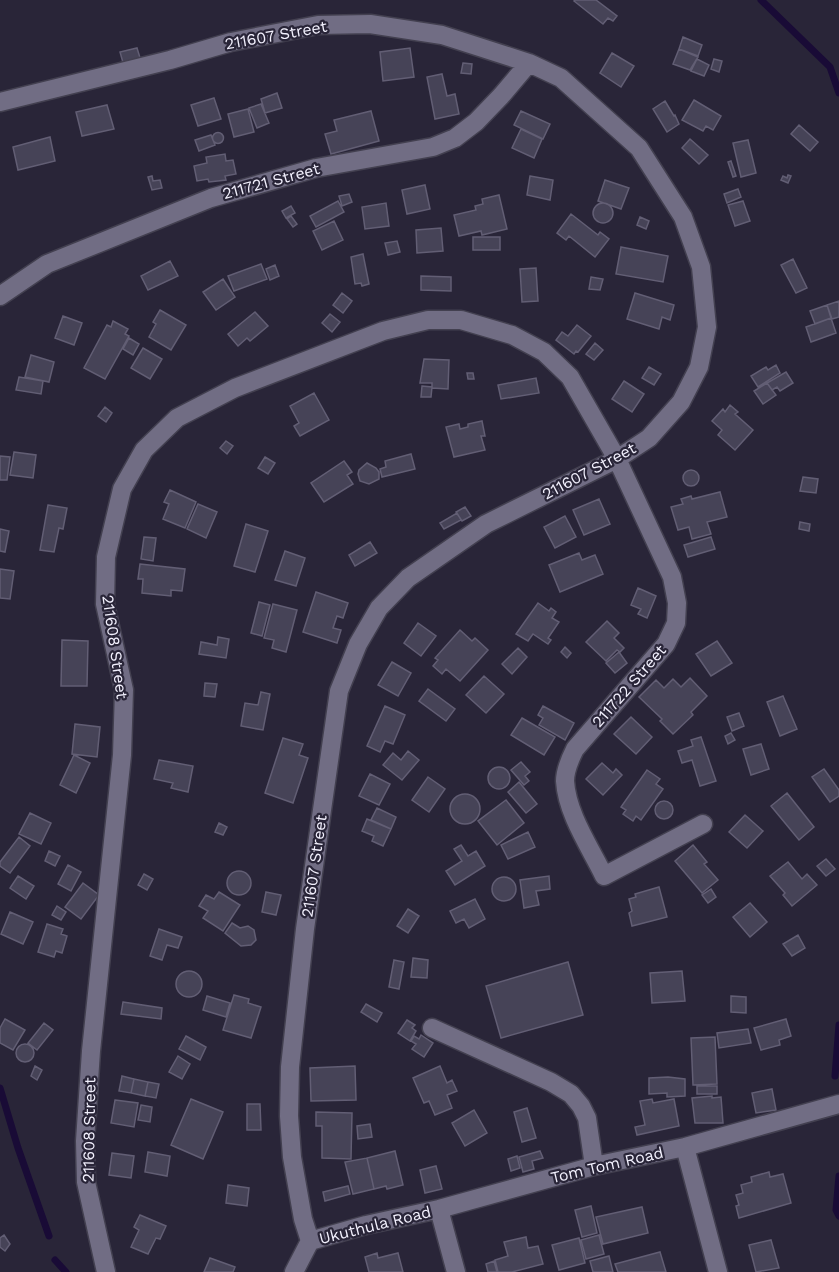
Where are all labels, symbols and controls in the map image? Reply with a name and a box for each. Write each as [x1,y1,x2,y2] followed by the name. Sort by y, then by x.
[223,17,329,53] street label: 211607 Street
[220,159,322,203] street label: 211721 Street
[539,438,639,504] street label: 211607 Street
[98,594,132,701] street label: 211608 Street
[588,641,670,731] street label: 211722 Street
[297,813,331,918] street label: 211607 Street
[79,1077,99,1183] street label: 211608 Street
[549,1143,665,1187] street label: Tom Tom Road
[317,1202,433,1248] street label: Ukuthula Road

